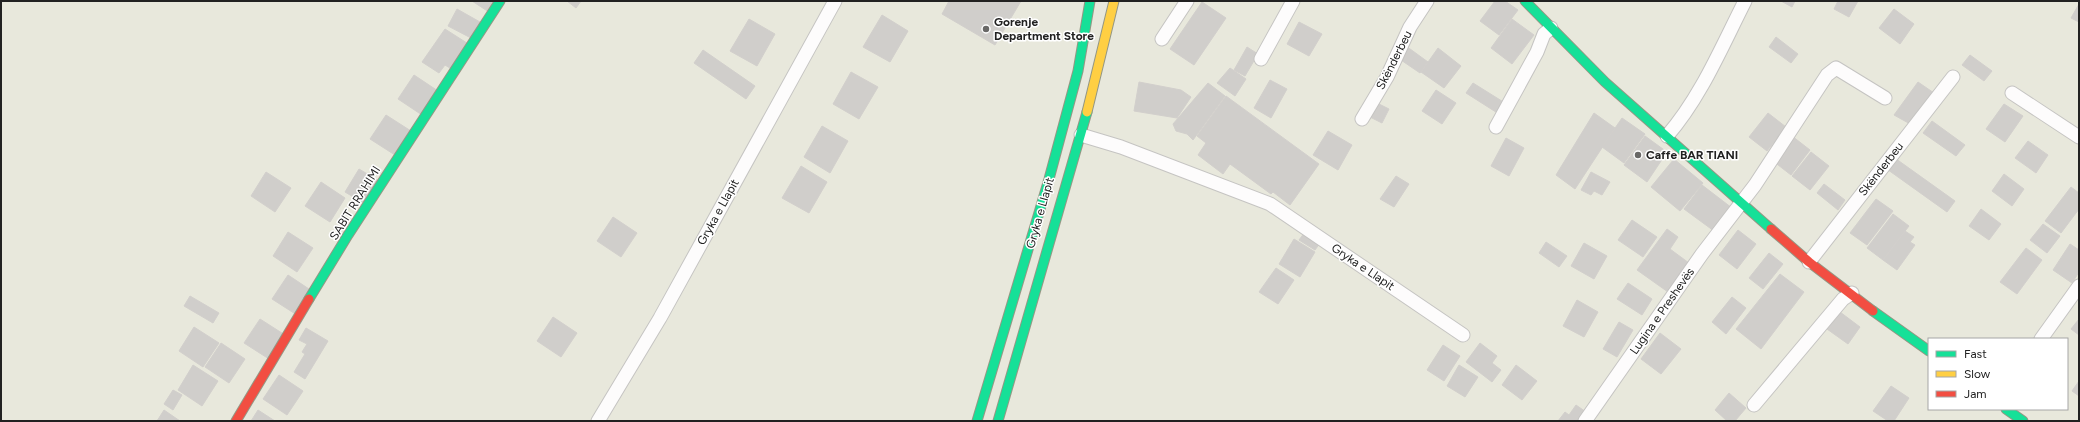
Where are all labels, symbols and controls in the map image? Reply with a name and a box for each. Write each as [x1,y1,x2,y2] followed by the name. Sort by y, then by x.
[994,15,1094,43] place label: Gorenje Department Store
[981,24,991,34] marker: Gorenje Department Store
[1373,28,1415,92] street label: Skënderbeu
[1856,139,1906,199] street label: Skënderbeu
[1646,148,1738,162] place label: Caffe BAR TIANI
[1633,150,1643,160] marker: Caffe BAR TIANI
[327,163,383,243] street label: SABIT RRAHIMI
[1023,175,1057,250] street label: Gryka e Llapit
[694,176,742,247] street label: Gryka e Llapit
[1329,241,1398,294] street label: Gryka e Llapit
[1627,265,1697,357] street label: Lugina e Preshevës
[1928,338,2068,410] legend
[1964,347,1987,361] text: Fast
[1964,367,1991,381] text: Slow
[1964,387,1987,401] text: Jam

